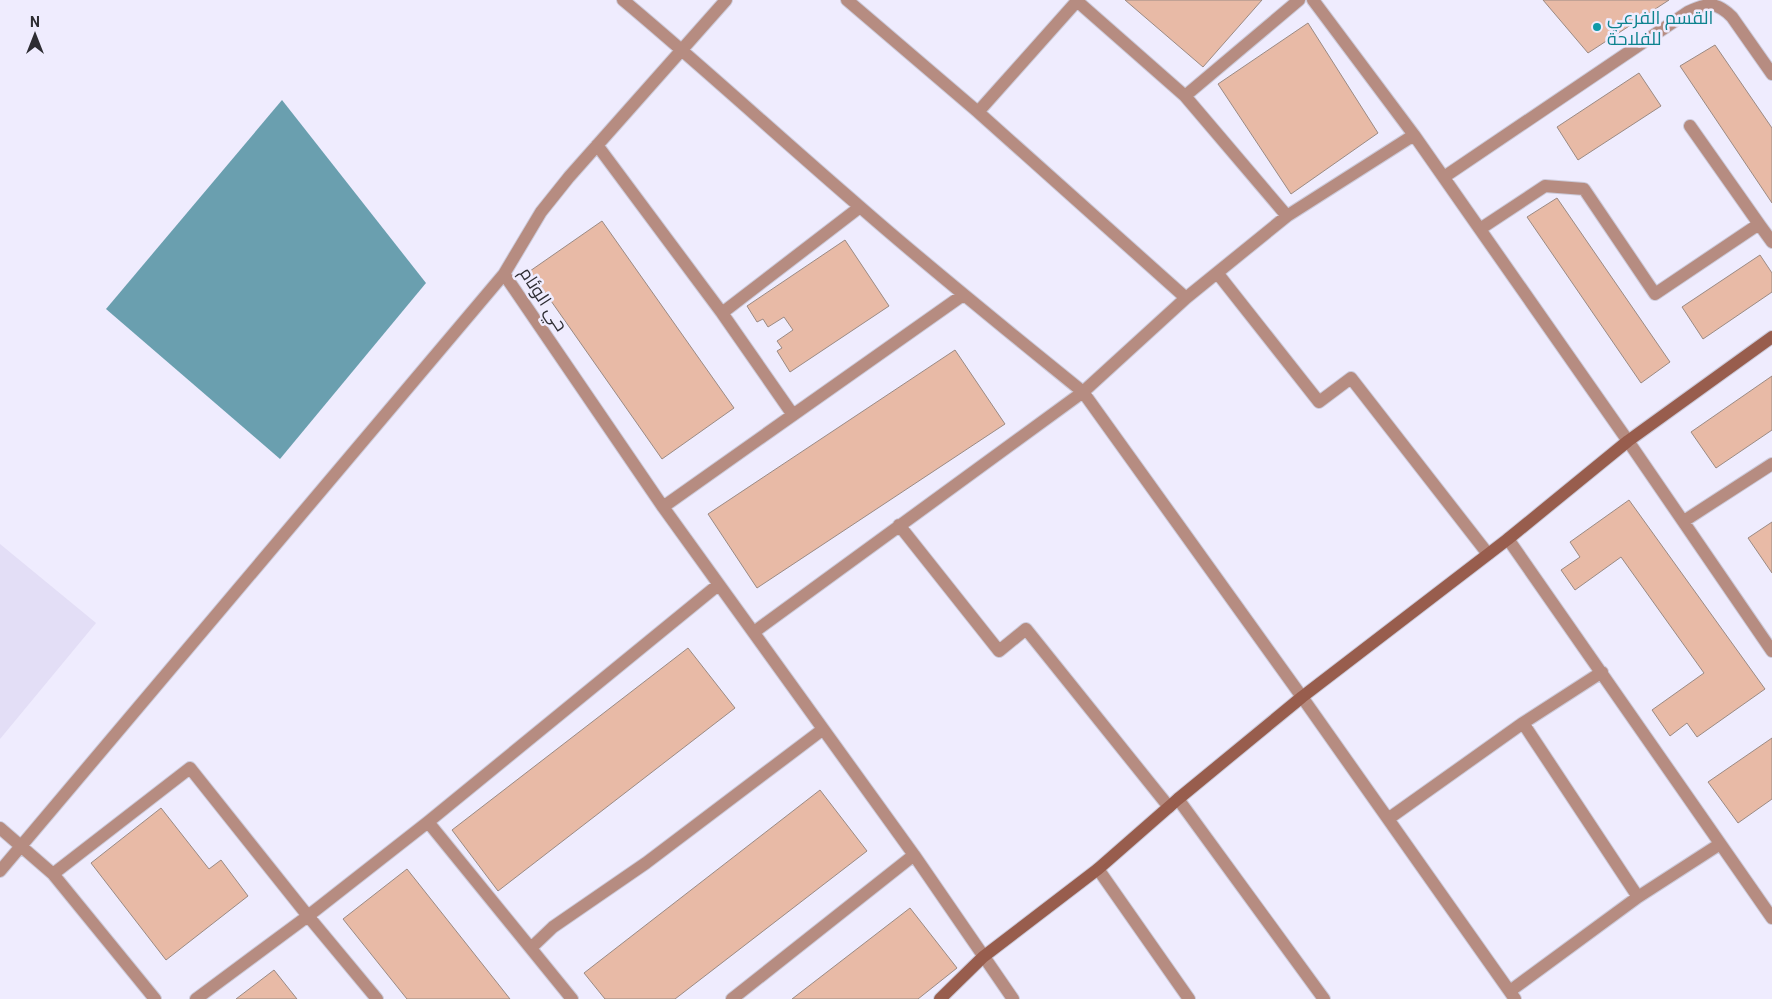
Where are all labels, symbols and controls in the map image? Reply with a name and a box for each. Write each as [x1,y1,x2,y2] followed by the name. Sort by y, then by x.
[1607,7,1713,49] place label: القسم الفرعي للفلاحة
[10,10,60,60] north arrow
[30,14,40,30] text: N
[1591,21,1603,33] marker: القسم الفرعي للفلاحة
[512,263,572,337] street label: حي الوئام

